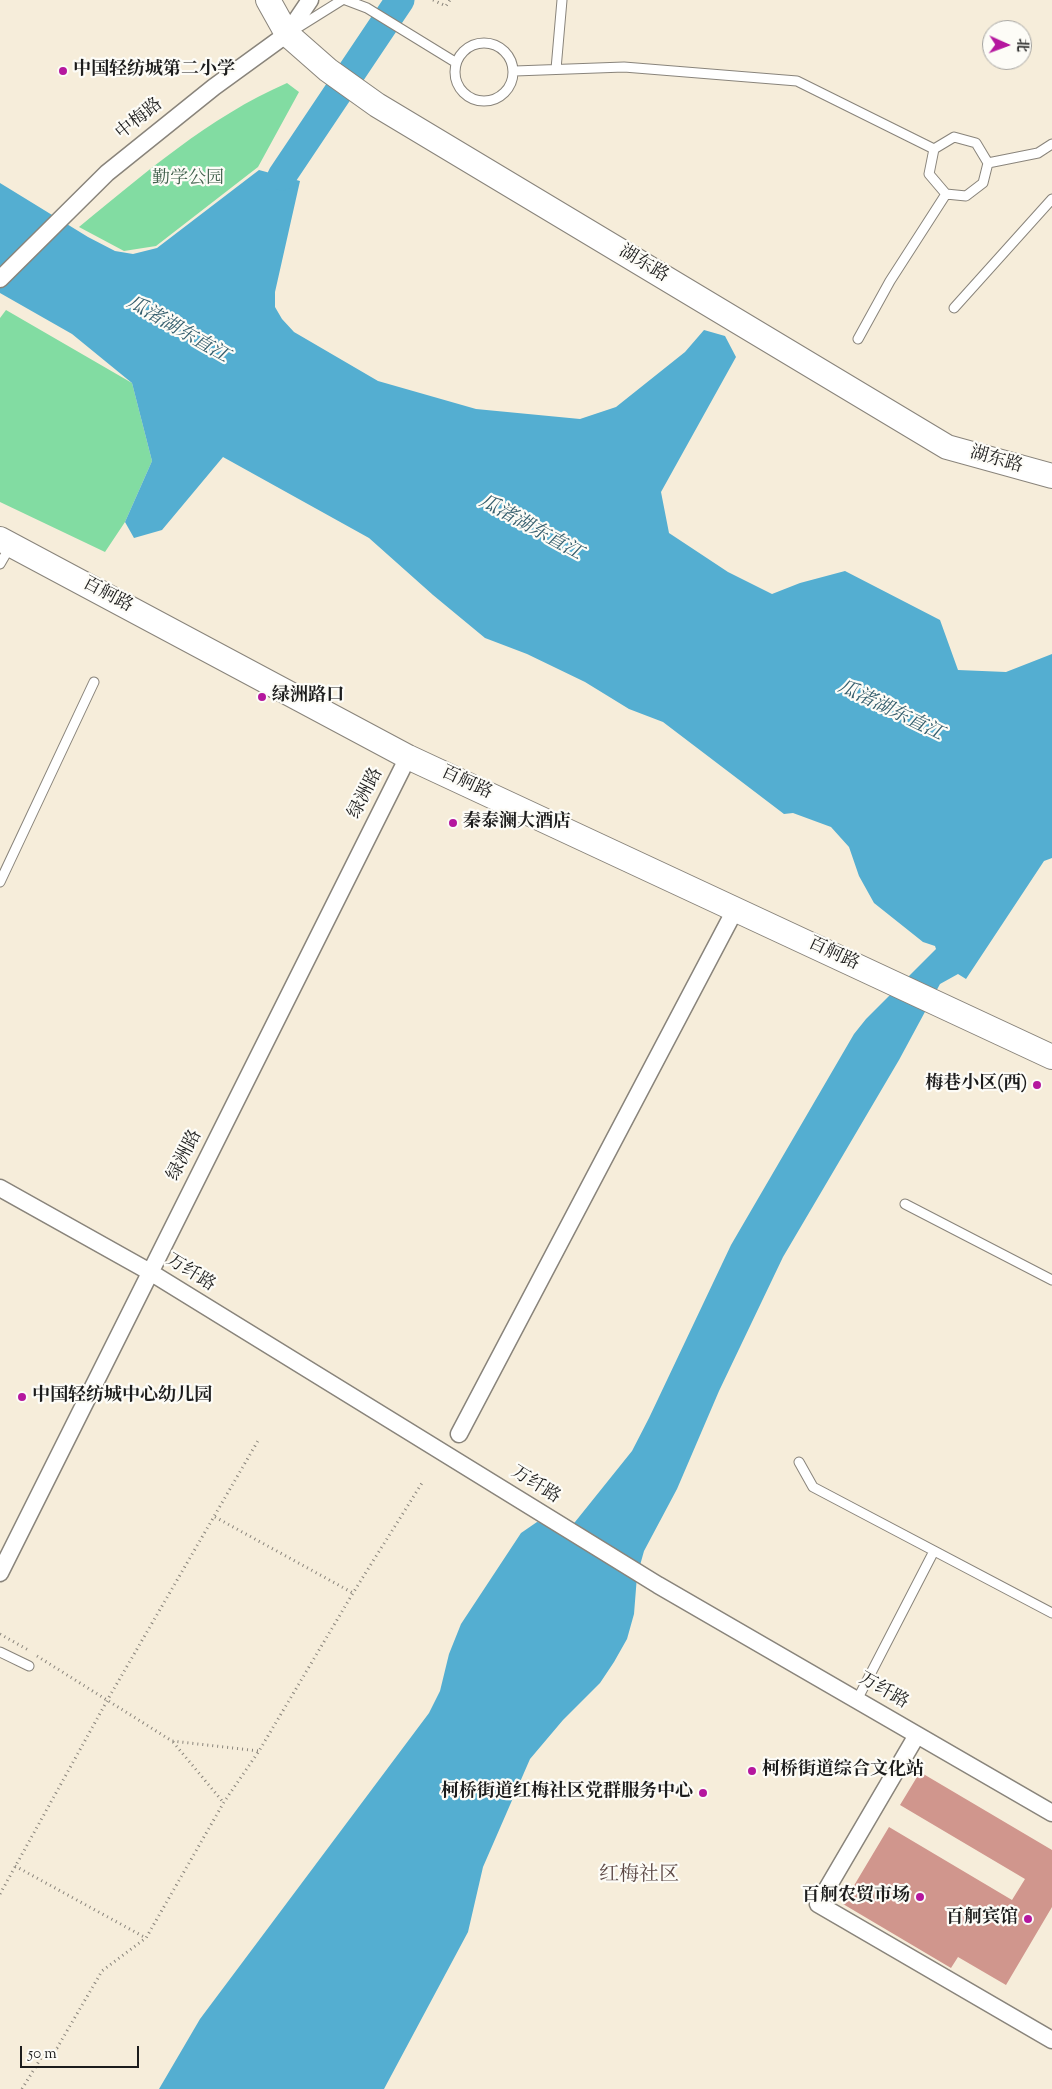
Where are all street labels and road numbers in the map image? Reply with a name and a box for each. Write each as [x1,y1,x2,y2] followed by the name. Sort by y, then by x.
[112,95,168,145] street label: 中梅路
[614,242,672,288] street label: 湖东路
[967,443,1025,479] street label: 湖东路
[78,574,136,618] street label: 百舸路
[437,763,495,805] street label: 百舸路
[345,765,389,823] street label: 绿洲路
[804,934,862,976] street label: 百舸路
[164,1127,208,1185] street label: 绿洲路
[161,1251,219,1297] street label: 万纤路
[506,1463,564,1509] street label: 万纤路
[854,1669,912,1715] street label: 万纤路

